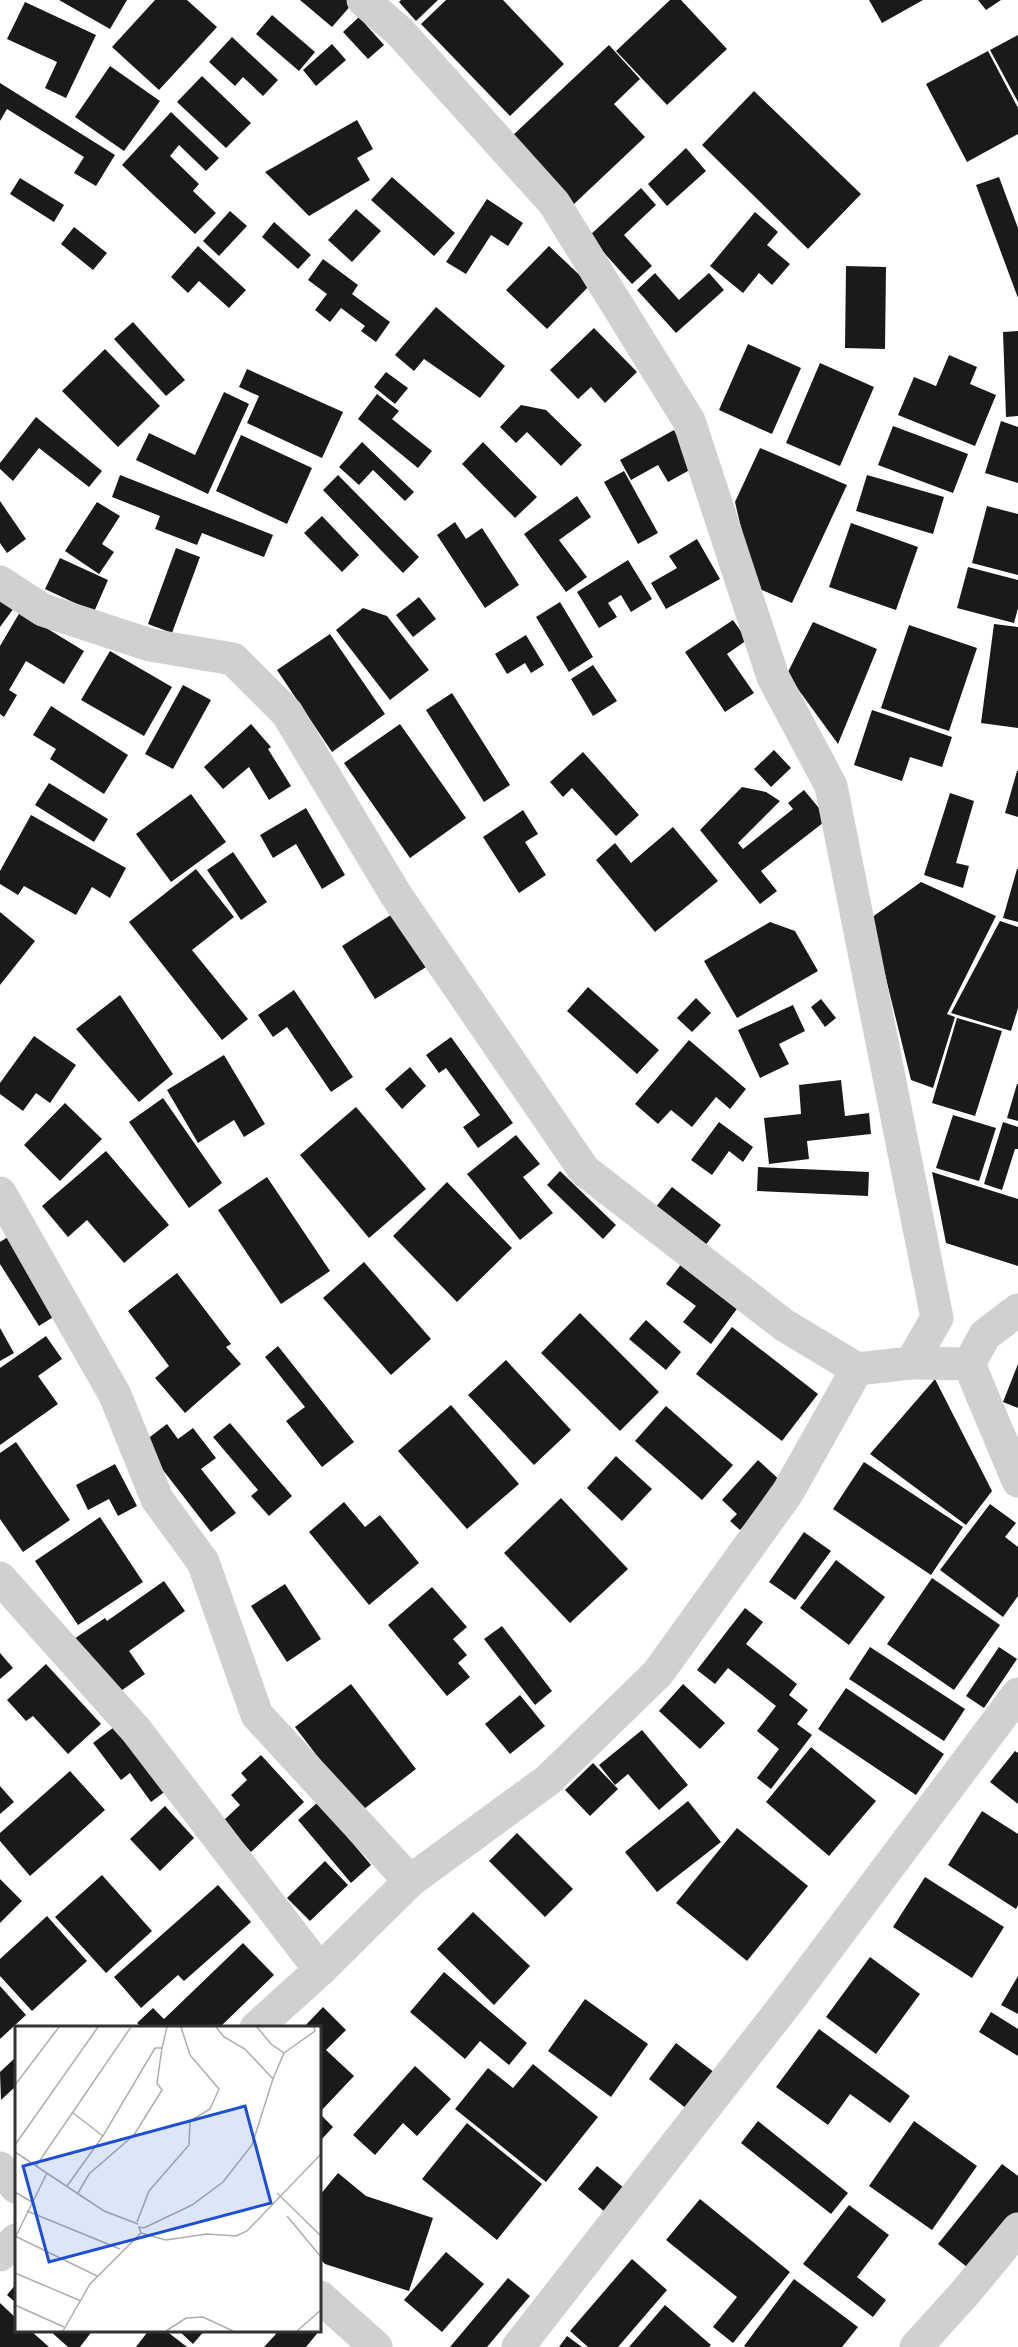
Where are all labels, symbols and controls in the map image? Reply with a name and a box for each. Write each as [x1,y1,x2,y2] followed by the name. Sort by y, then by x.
[15,2026,321,2332] inset map

